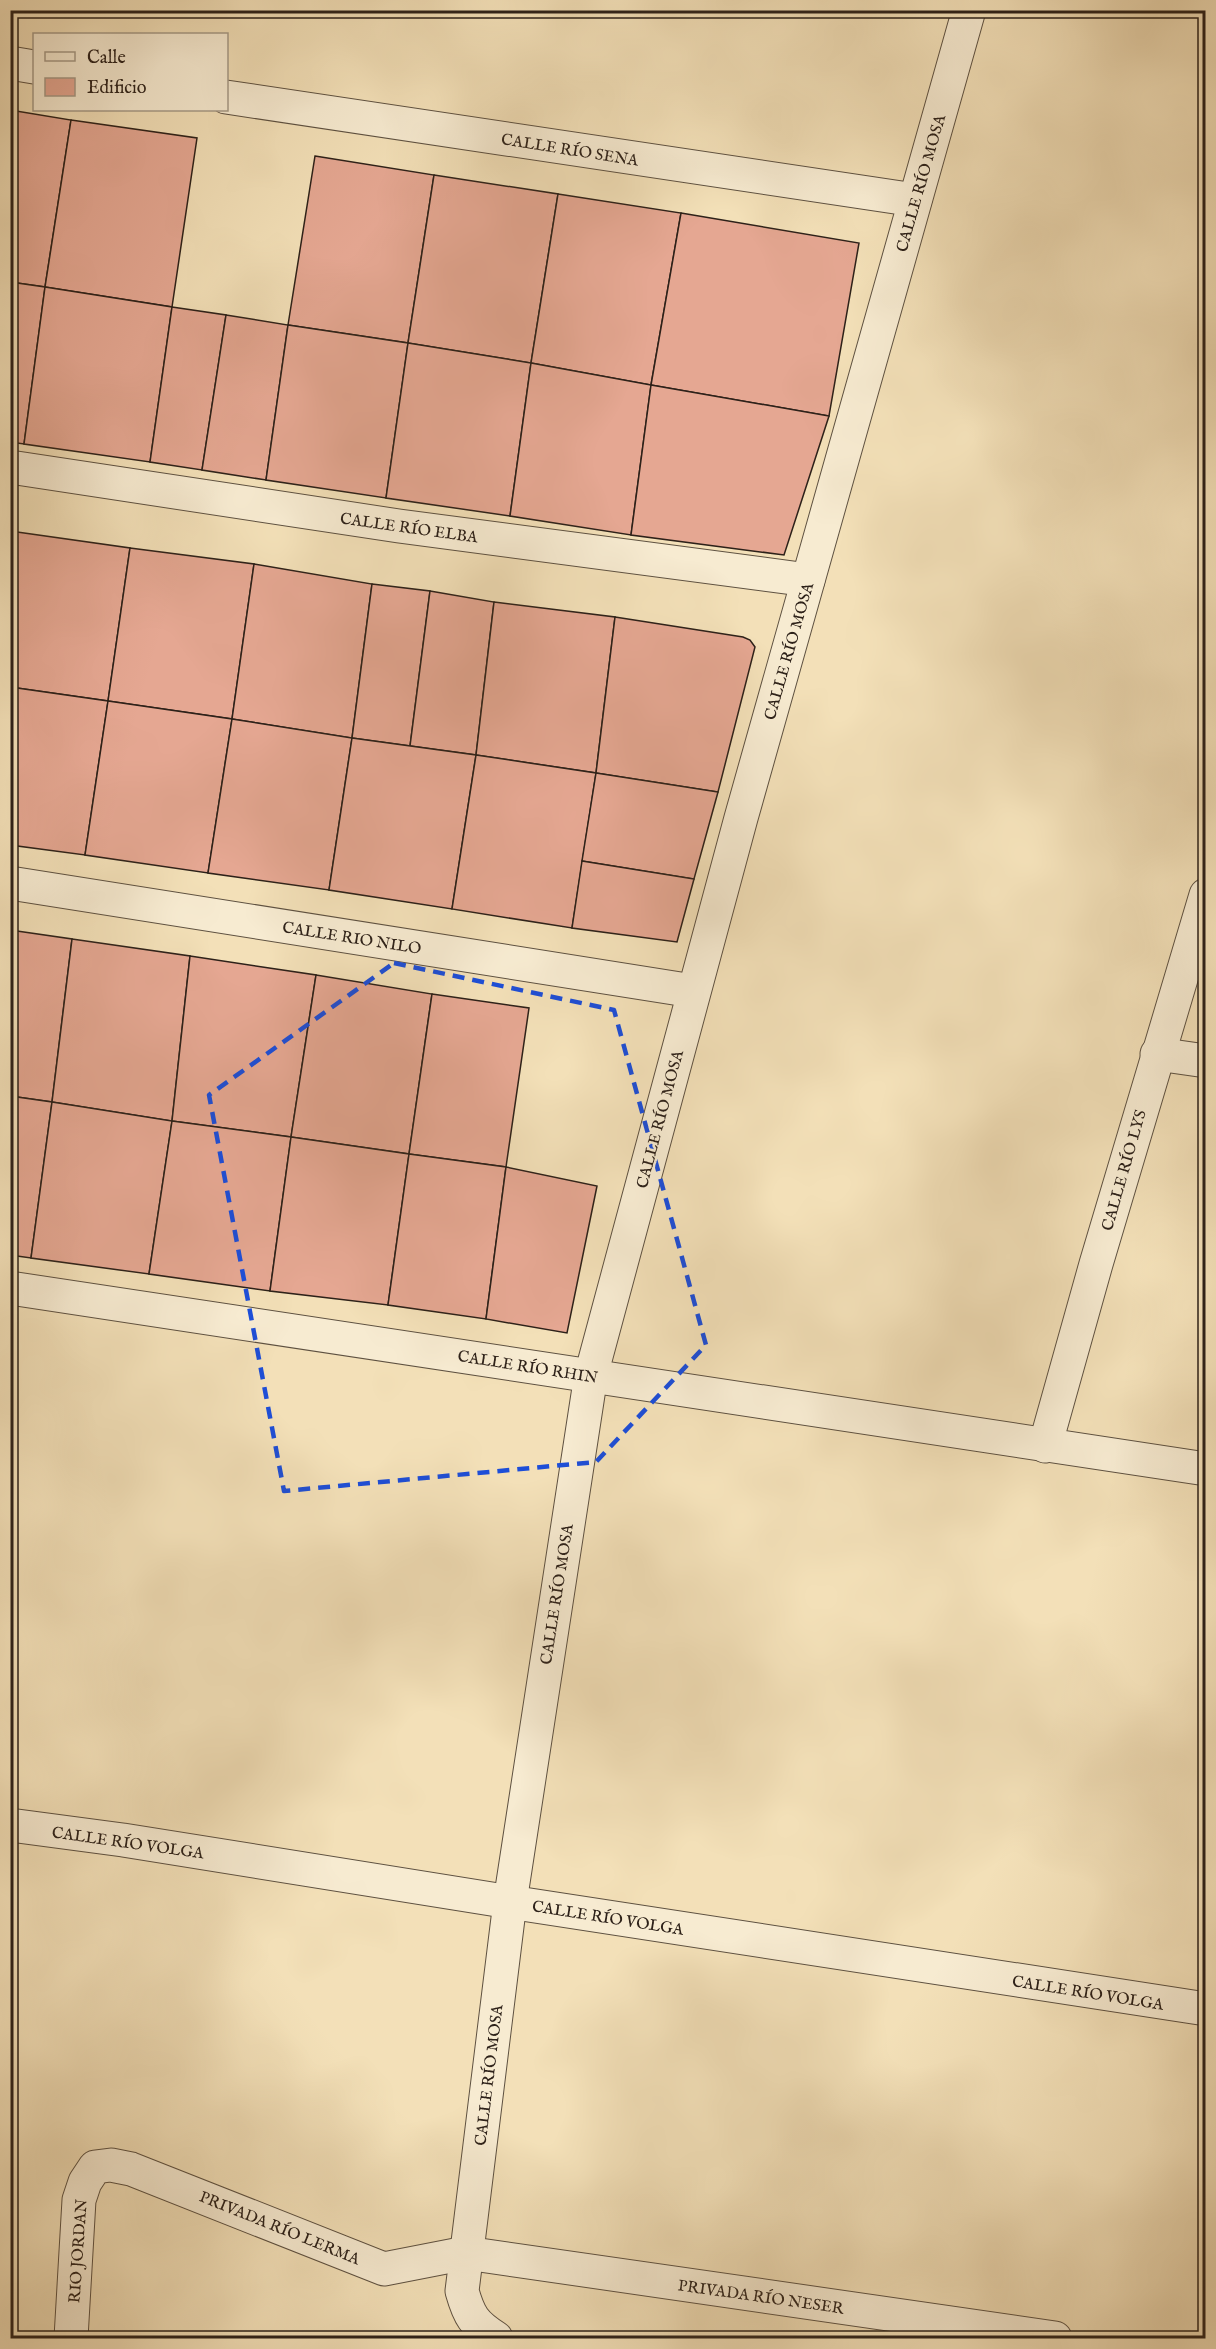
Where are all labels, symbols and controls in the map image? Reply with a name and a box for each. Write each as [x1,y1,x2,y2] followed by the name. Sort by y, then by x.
[33,33,228,111] legend
[87,47,126,70] text: Calle
[87,77,147,100] text: Edificio
[891,111,951,255] street label: CALLE RÍO MOSA
[500,128,641,172] street label: CALLE RÍO SENA
[339,507,480,549] street label: CALLE RÍO ELBA
[759,579,819,723] street label: CALLE RÍO MOSA
[281,918,423,960] street label: CALLE RIO NILO
[631,1047,689,1191] street label: CALLE RÍO MOSA
[1096,1107,1152,1233] street label: CALLE RÍO LYS
[456,1345,600,1389] street label: CALLE RÍO RHIN
[535,1521,579,1666] street label: CALLE RÍO MOSA
[50,1821,206,1865] street label: CALLE RÍO VOLGA
[530,1895,686,1941] street label: CALLE RÍO VOLGA
[1010,1970,1166,2016] street label: CALLE RÍO VOLGA
[469,2002,509,2147] street label: CALLE RÍO MOSA
[196,2186,364,2271] street label: PRIVADA RÍO LERMA
[65,2198,93,2304] street label: RIO JORDAN
[676,2274,846,2320] street label: PRIVADA RÍO NESER

